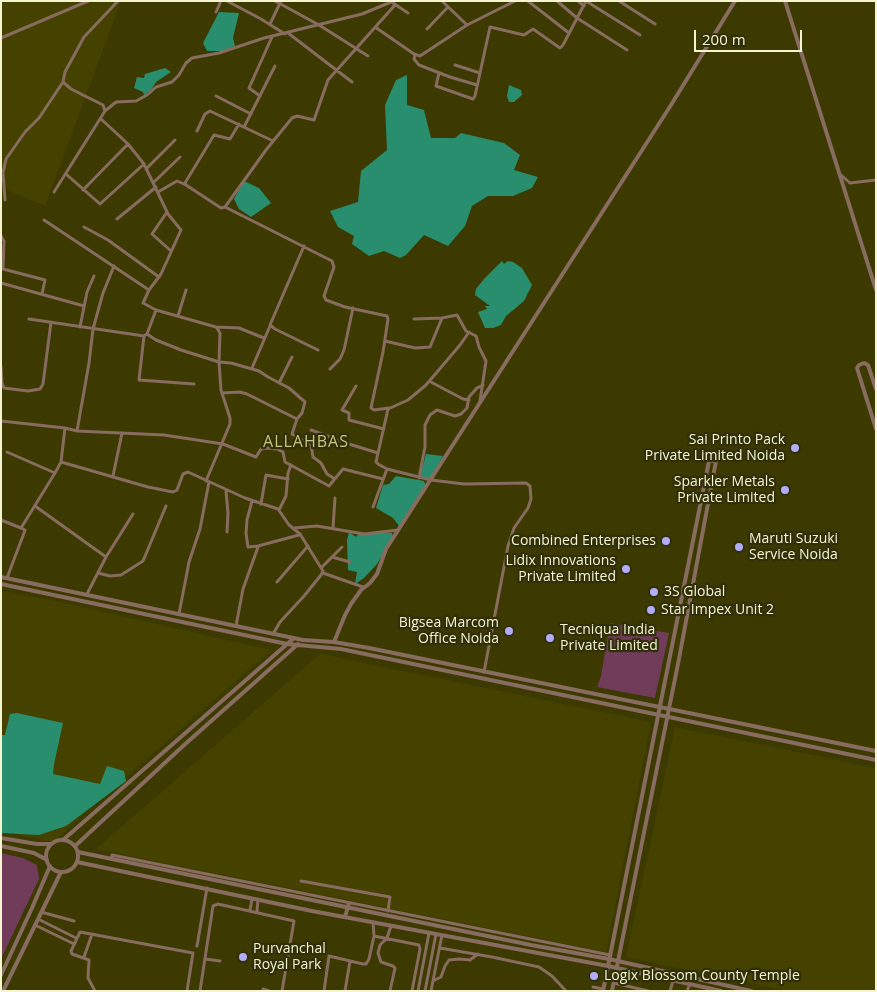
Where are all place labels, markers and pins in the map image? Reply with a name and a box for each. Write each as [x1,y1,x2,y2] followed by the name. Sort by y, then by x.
[645,432,785,464] place label: Sai Printo Pack Private Limited Noida
[789,442,801,454] marker: Sai Printo Pack Private Limited Noida
[674,474,775,507] place label: Sparkler Metals Private Limited
[779,484,791,496] marker: Sparkler Metals Private Limited
[749,531,838,564] place label: Maruti Suzuki Service Noida
[511,533,656,549] place label: Combined Enterprises
[660,535,672,547] marker: Combined Enterprises
[733,541,745,553] marker: Maruti Suzuki Service Noida
[506,553,616,586] place label: Lidix Innovations Private Limited
[620,563,632,575] marker: Lidix Innovations Private Limited
[664,584,725,600] place label: 3S Global
[648,586,660,598] marker: 3S Global
[661,602,774,618] place label: Star Impex Unit 2
[645,604,657,616] marker: Star Impex Unit 2
[399,615,499,648] place label: Bigsea Marcom Office Noida
[560,622,658,654] place label: Tecniqua India Private Limited
[503,625,515,637] marker: Bigsea Marcom Office Noida
[544,632,556,644] marker: Tecniqua India Private Limited
[253,941,326,974] place label: Purvanchal Royal Park
[237,951,249,963] marker: Purvanchal Royal Park
[604,968,800,984] place label: Logix Blossom County Temple
[588,970,600,982] marker: Logix Blossom County Temple

